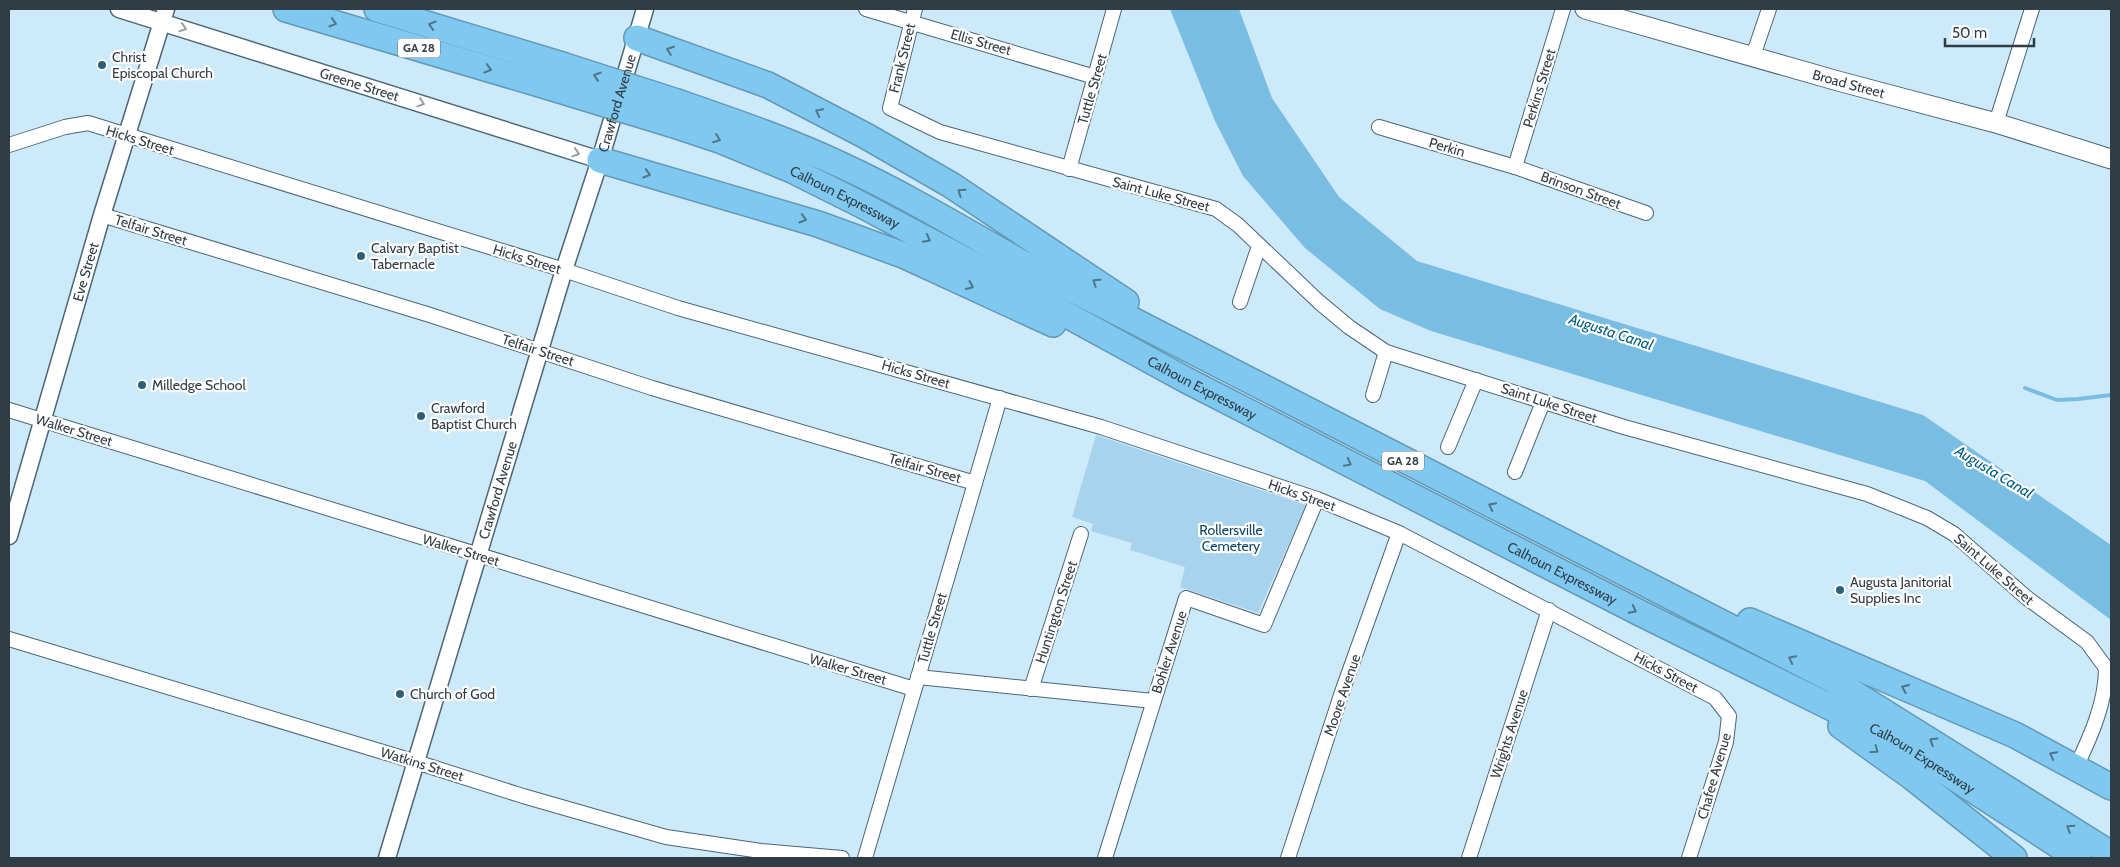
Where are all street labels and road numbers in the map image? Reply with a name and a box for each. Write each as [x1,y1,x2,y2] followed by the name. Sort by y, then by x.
[885,21,919,95] street label: Frank Street
[949,25,1014,59] street label: Ellis Street
[398,38,440,58] road number: GA 28
[1518,46,1560,130] street label: Perkins Street
[1073,51,1111,126] street label: Tuttle Street
[594,52,640,154] street label: Crawford Avenue
[318,64,402,105] street label: Greene Street
[1811,65,1887,102] street label: Broad Street
[104,121,177,159] street label: Hicks Street
[1427,133,1467,161] street label: Perkin
[787,161,903,233] street label: Calhoun Expressway
[1538,167,1624,213] street label: Brinson Street
[1110,172,1212,216] street label: Saint Luke Street
[113,210,190,250] street label: Telfair Street
[68,240,103,303] street label: Eve Street
[491,240,564,278] street label: Hicks Street
[500,330,577,370] street label: Telfair Street
[1144,352,1260,424] street label: Calhoun Expressway
[880,356,953,392] street label: Hicks Street
[1499,379,1600,427] street label: Saint Luke Street
[33,410,115,450] street label: Walker Street
[474,439,521,541] street label: Crawford Avenue
[887,449,964,487] street label: Telfair Street
[1382,452,1424,471] road number: GA 28
[1266,475,1338,515] street label: Hicks Street
[1950,529,2038,609] street label: Saint Luke Street
[420,530,502,570] street label: Walker Street
[1504,537,1620,609] street label: Calhoun Expressway
[1031,558,1081,665] street label: Huntington Street
[913,590,951,665] street label: Tuttle Street
[1147,608,1191,696] street label: Bohler Avenue
[1631,648,1702,697] street label: Hicks Street
[807,649,889,689] street label: Walker Street
[1320,652,1364,738] street label: Moore Avenue
[1486,687,1532,781] street label: Wrights Avenue
[1866,719,1979,798] street label: Calhoun Expressway
[1693,731,1735,821] street label: Chafee Avenue
[378,743,466,785] street label: Watkins Street

